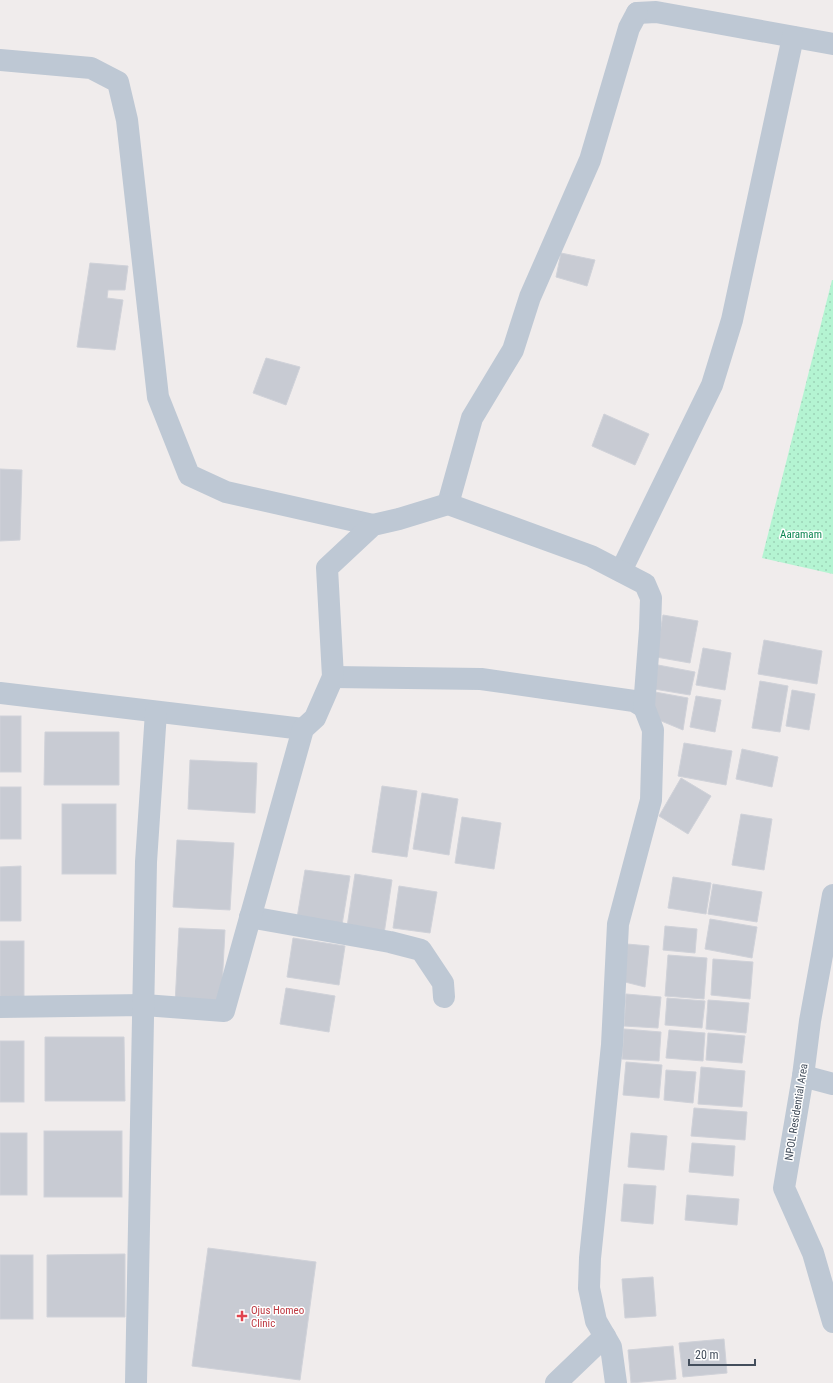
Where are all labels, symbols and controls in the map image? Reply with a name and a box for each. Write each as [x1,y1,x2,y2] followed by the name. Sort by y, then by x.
[780,528,822,541] park label: Aaramam
[782,1063,811,1161] street label: NPOL Residential Area
[251,1304,305,1330] place label: Ojus Homeo Clinic
[236,1310,248,1322] marker: Ojus Homeo Clinic
[689,1341,755,1367] scale bar
[695,1348,719,1362] text: 20 m

